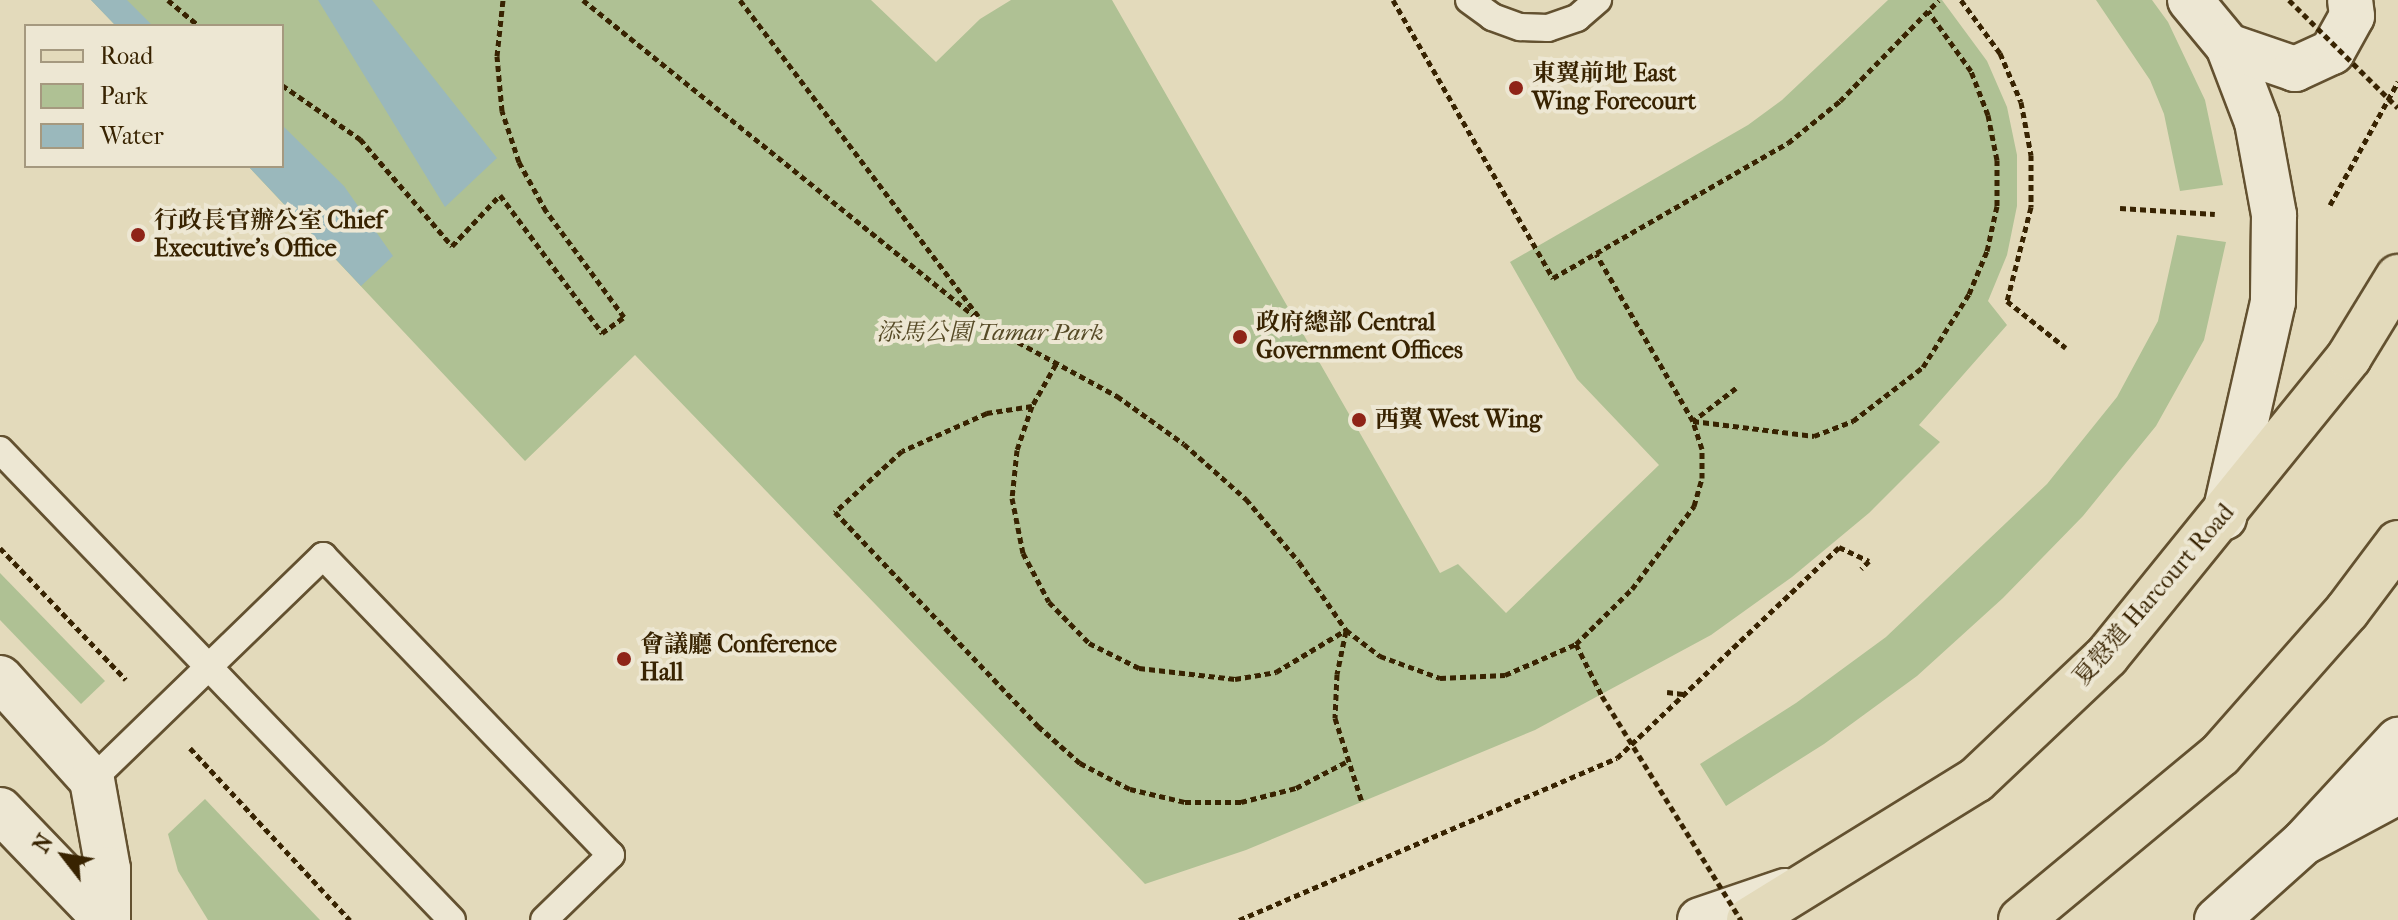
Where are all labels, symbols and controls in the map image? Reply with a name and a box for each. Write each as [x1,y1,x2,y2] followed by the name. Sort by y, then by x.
[24,24,284,168] legend
[100,42,153,70] text: Road
[1532,60,1696,116] place label: 東翼前地 East Wing Forecourt
[1507,79,1525,97] marker: 東翼前地 East Wing Forecourt
[100,82,148,110] text: Park
[100,122,164,150] text: Water
[154,207,383,263] place label: 行政長官辦公室 Chief Executive’s Office
[129,226,147,244] marker: 行政長官辦公室 Chief Executive’s Office
[1256,309,1463,365] place label: 政府總部 Central Government Offices
[876,319,1104,347] park label: 添馬公園 Tamar Park
[1231,328,1249,346] marker: 政府總部 Central Government Offices
[1375,406,1542,434] place label: 西翼 West Wing
[1350,411,1368,429] marker: 西翼 West Wing
[2067,498,2241,692] street label: 夏慤道 Harcourt Road
[640,631,837,687] place label: 會議廳 Conference Hall
[615,650,633,668] marker: 會議廳 Conference Hall
[24,816,104,896] north arrow
[28,830,59,857] text: N

